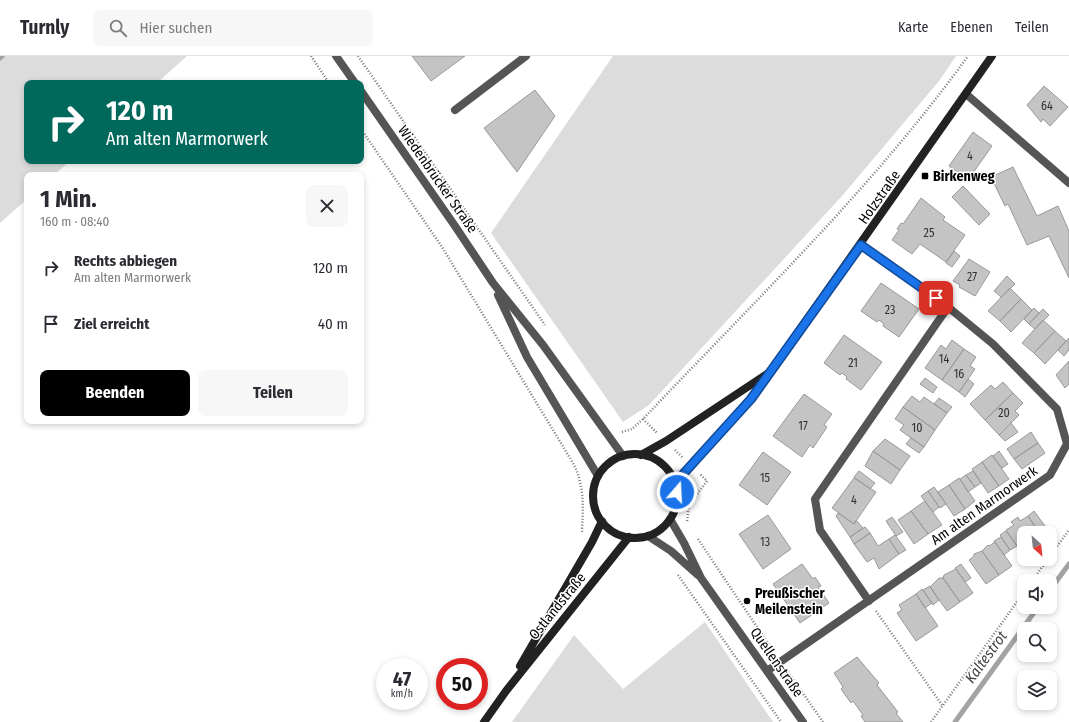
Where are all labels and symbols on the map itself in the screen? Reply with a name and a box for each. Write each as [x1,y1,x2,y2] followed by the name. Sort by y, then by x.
[1041,99,1053,113] house number: 64
[394,122,481,236] street label: Wiedenbrücker Straße
[967,149,973,163] house number: 4
[855,167,904,227] street label: Holzstraße
[933,168,995,185] place label: Birkenweg
[920,171,930,181] marker: Birkenweg
[924,226,935,240] house number: 25
[967,270,977,284] house number: 27
[919,281,953,315] pin
[885,303,895,317] house number: 23
[939,352,949,366] house number: 14
[848,356,858,370] house number: 21
[954,367,964,381] house number: 16
[998,406,1010,420] house number: 20
[798,419,808,433] house number: 17
[912,421,922,435] house number: 10
[928,462,1041,549] street label: Am alten Marmorwerk
[656,471,698,513] position arrow
[760,471,771,485] house number: 15
[851,493,857,507] house number: 4
[1017,526,1057,566] north arrow
[760,535,770,549] house number: 13
[525,569,589,643] street label: Ostlandstraße
[755,585,825,618] place label: Preußischer Meilenstein
[742,596,752,606] marker: Preußischer Meilenstein
[746,624,807,700] street label: Quellenstraße
[961,627,1011,687] water label: Kaltestrot
[436,658,488,710] speed limit sign: 50

